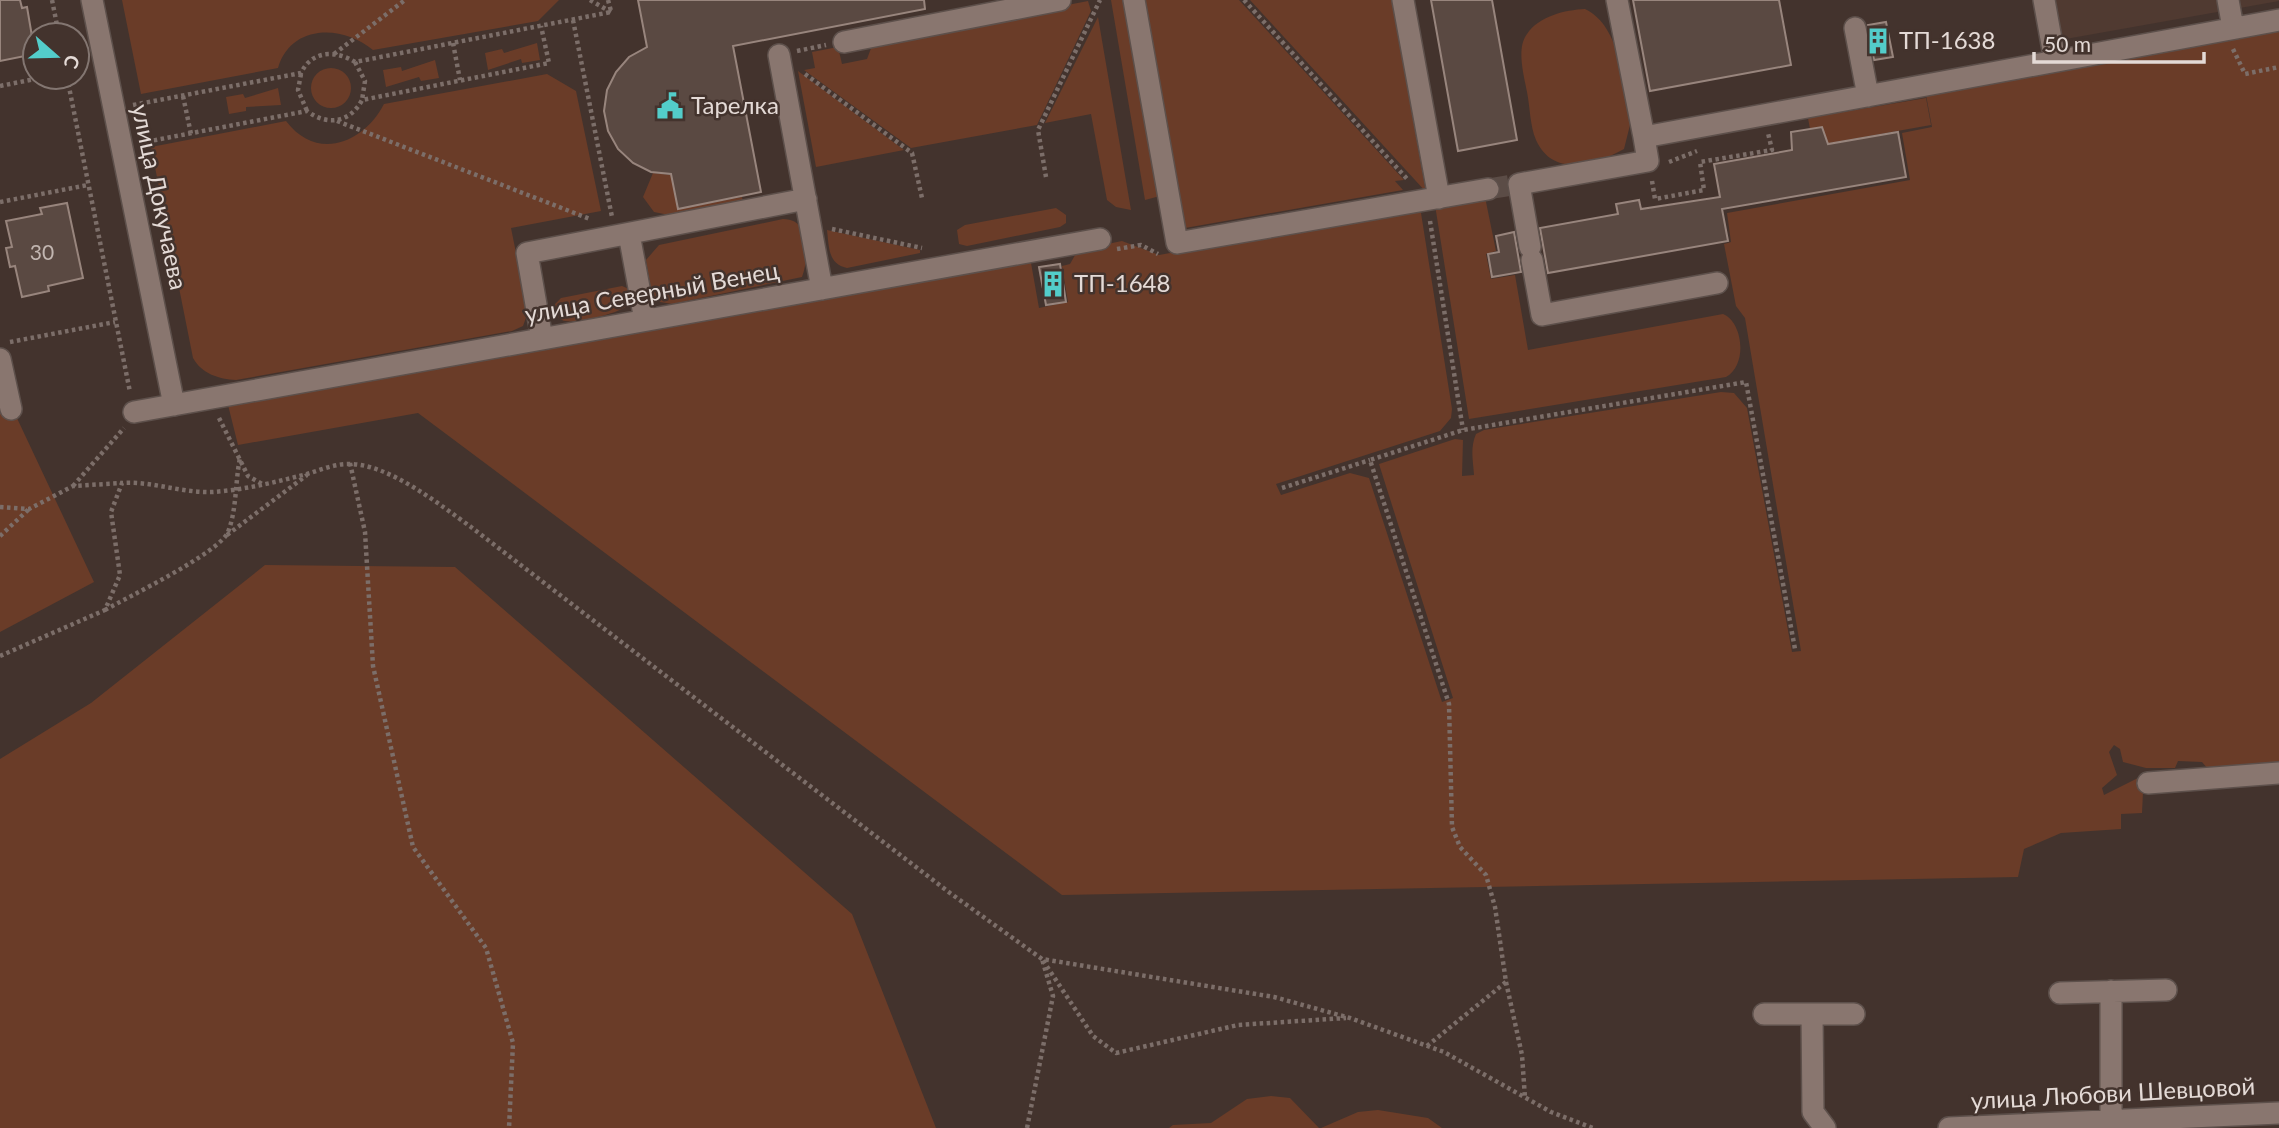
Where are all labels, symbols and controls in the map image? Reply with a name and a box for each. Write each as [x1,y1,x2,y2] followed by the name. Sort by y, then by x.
[21,21,91,91] north arrow
[2034,21,2204,65] scale bar
[1899,25,1995,54] place label: ТП-1638
[1863,26,1893,56] building icon: ТП-1638
[2044,31,2091,56] text: 50 m
[59,52,85,72] text: С
[691,90,779,119] place label: Тарелка
[655,91,685,121] public building icon: Тарелка
[127,101,194,292] street label: улица Докучаева
[30,239,54,264] house number: 30
[522,255,782,328] street label: улица Северный Венец
[1074,268,1170,297] place label: ТП-1648
[1038,269,1068,299] building icon: ТП-1648
[1970,1071,2256,1114] street label: улица Любови Шевцовой

